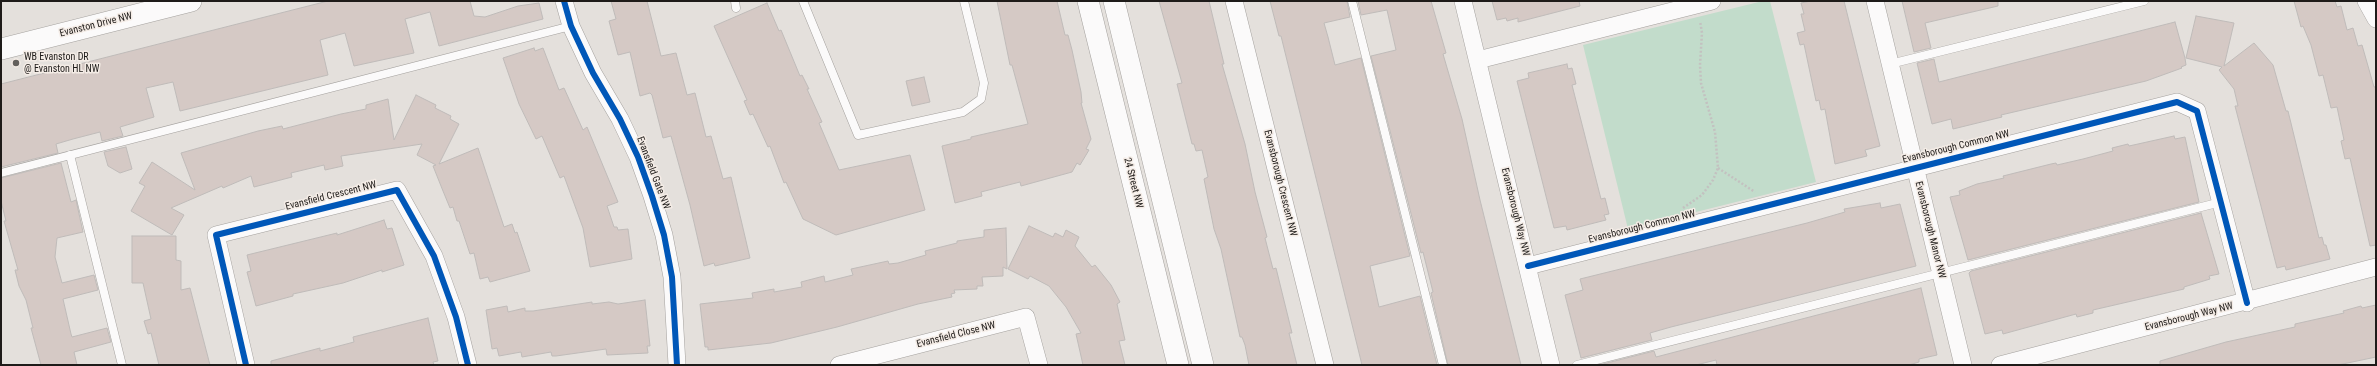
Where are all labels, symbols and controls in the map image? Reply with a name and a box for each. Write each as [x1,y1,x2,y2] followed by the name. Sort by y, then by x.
[58,10,134,40] street label: Evanston Drive NW
[24,51,99,74] place label: WB Evanston DR @ Evanston HL NW
[11,58,21,68] marker: WB Evanston DR @ Evanston HL NW
[1901,128,2011,166] street label: Evansborough Common NW
[1261,129,1299,237] street label: Evansborough Crescent NW
[634,135,672,211] street label: Evansfield Gate NW
[1121,156,1145,210] street label: 24 Street NW
[1498,167,1532,257] street label: Evansborough Way NW
[284,179,378,213] street label: Evansfield Crescent NW
[1912,180,1948,280] street label: Evansborough Manor NW
[1587,208,1697,246] street label: Evansborough Common NW
[2144,300,2234,334] street label: Evansborough Way NW
[915,319,997,351] street label: Evansfield Close NW

